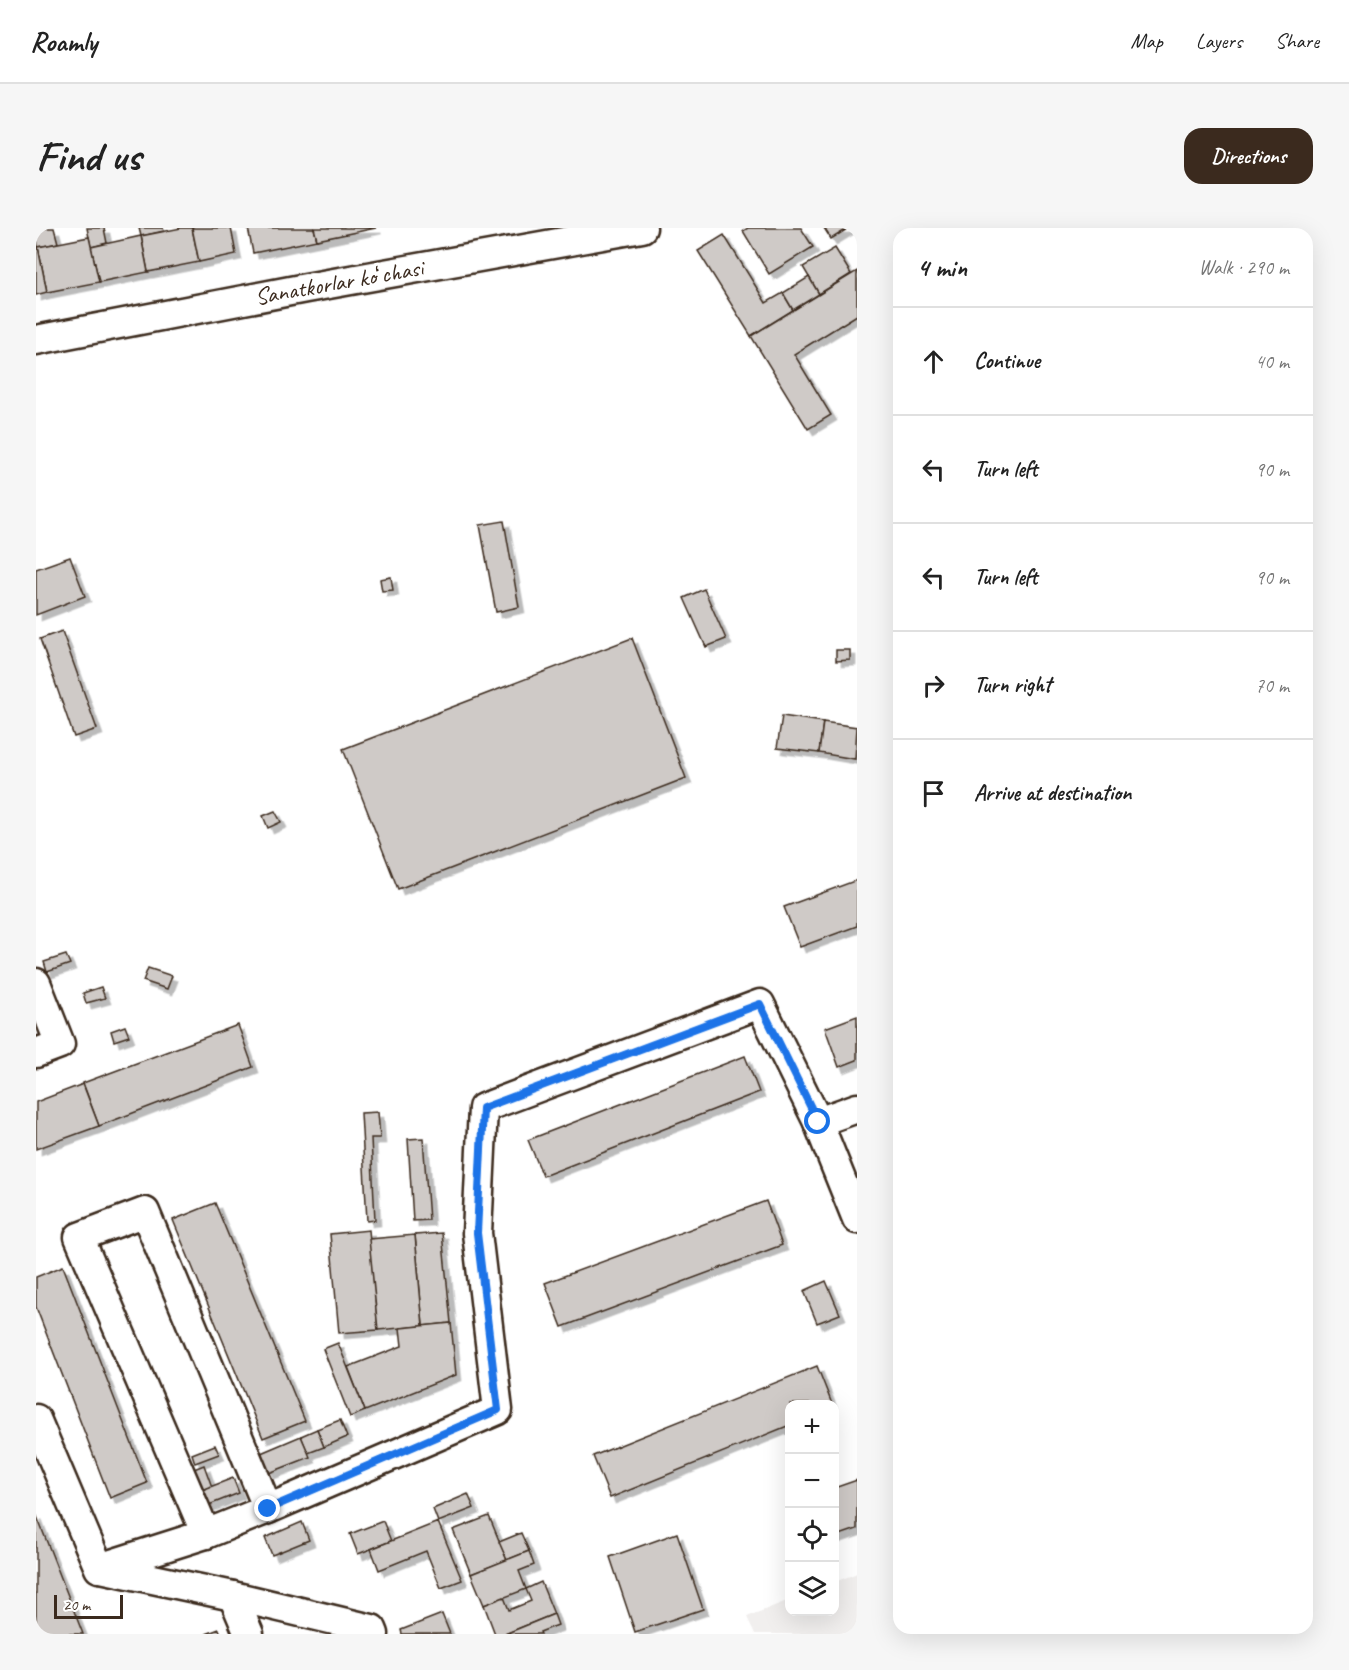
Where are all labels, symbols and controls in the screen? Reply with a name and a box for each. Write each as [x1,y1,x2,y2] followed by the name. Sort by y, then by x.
[30,24,97,59] text: Roamly
[1130,28,1163,54] text: Map
[1196,28,1242,54] text: Layers
[1275,28,1319,54] text: Share
[1184,128,1313,184] button: Directions
[36,130,141,183] text: Find us
[917,251,967,284] text: 4 min
[253,252,428,312] street label: Sanatkorlar koʻchasi
[1199,255,1289,280] text: Walk · 290 m
[917,345,950,378] icon: ahead
[974,347,1040,375] text: Continue
[1255,349,1289,374] text: 40 m
[917,453,950,486] icon: left
[974,455,1038,483] text: Turn left
[1255,457,1289,482] text: 90 m
[917,561,950,594] icon: left
[974,563,1038,591] text: Turn left
[1255,565,1289,590] text: 90 m
[917,669,950,702] icon: right
[974,671,1051,699] text: Turn right
[1255,673,1289,698] text: 70 m
[917,777,950,810] icon: arrive
[974,779,1131,807] text: Arrive at destination
[804,1108,830,1134] route start
[785,1400,839,1616] map controls
[785,1400,839,1454] button: +
[785,1454,839,1508] button: −
[254,1495,280,1521] route end
[785,1508,839,1562] button: locate
[785,1562,839,1616] button: layers
[54,1592,123,1620] scale bar
[63,1595,90,1615] text: 20 m

